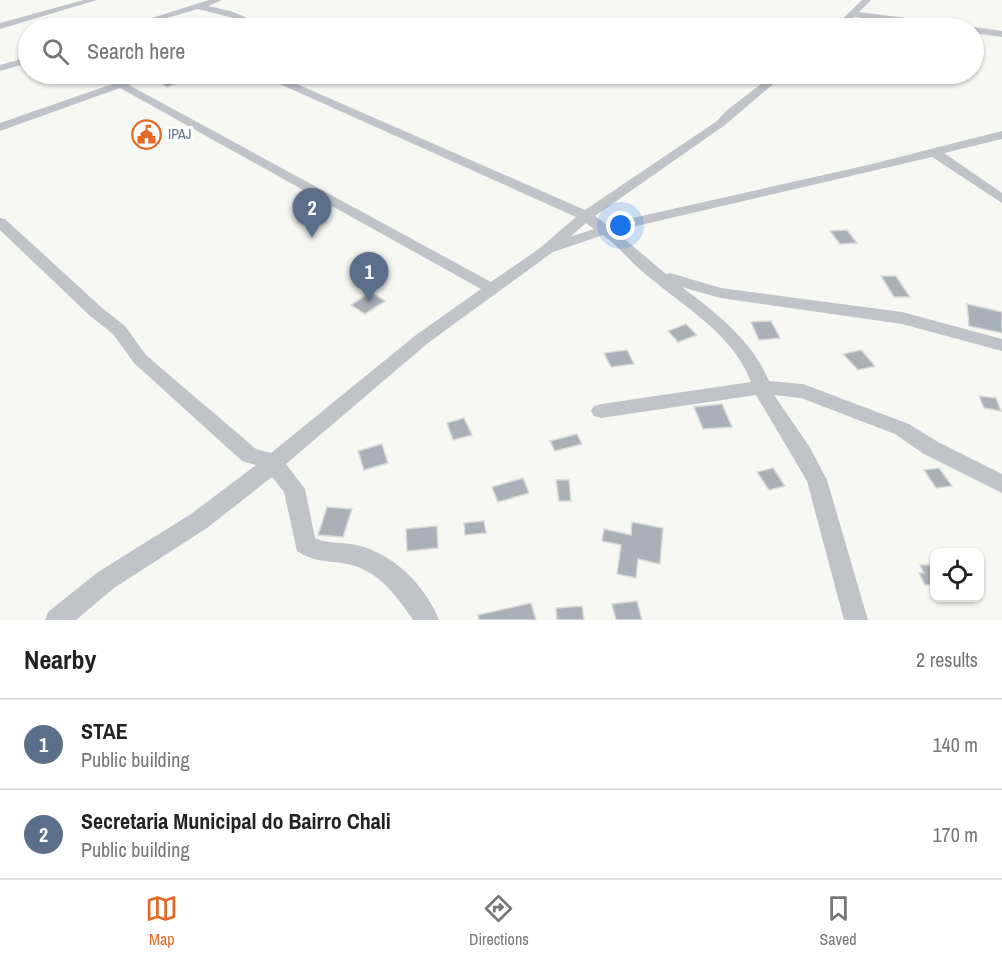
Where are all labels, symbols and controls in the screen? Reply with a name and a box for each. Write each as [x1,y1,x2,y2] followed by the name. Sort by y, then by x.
[18,18,984,84] search box
[39,35,72,68] icon: search
[87,36,185,66] text: Search here
[131,118,163,150] public building icon: IPAJ
[168,125,191,143] place label: IPAJ
[292,188,332,238] pin: 2
[606,211,635,240] your location
[350,252,388,302] pin: 1
[930,548,984,602] map controls
[930,548,984,602] button: locate
[24,642,96,677] text: Nearby
[916,646,978,673] text: 2 results
[81,716,128,746] text: STAE
[39,731,48,758] text: 1
[932,731,978,758] text: 140 m
[81,746,190,773] text: Public building
[81,806,391,836] text: Secretaria Municipal do Bairro Chali
[39,821,48,848] text: 2
[932,821,978,848] text: 170 m
[81,836,190,863] text: Public building
[145,892,178,950] tab: Map
[469,892,529,950] tab: Directions
[819,892,857,950] tab: Saved

